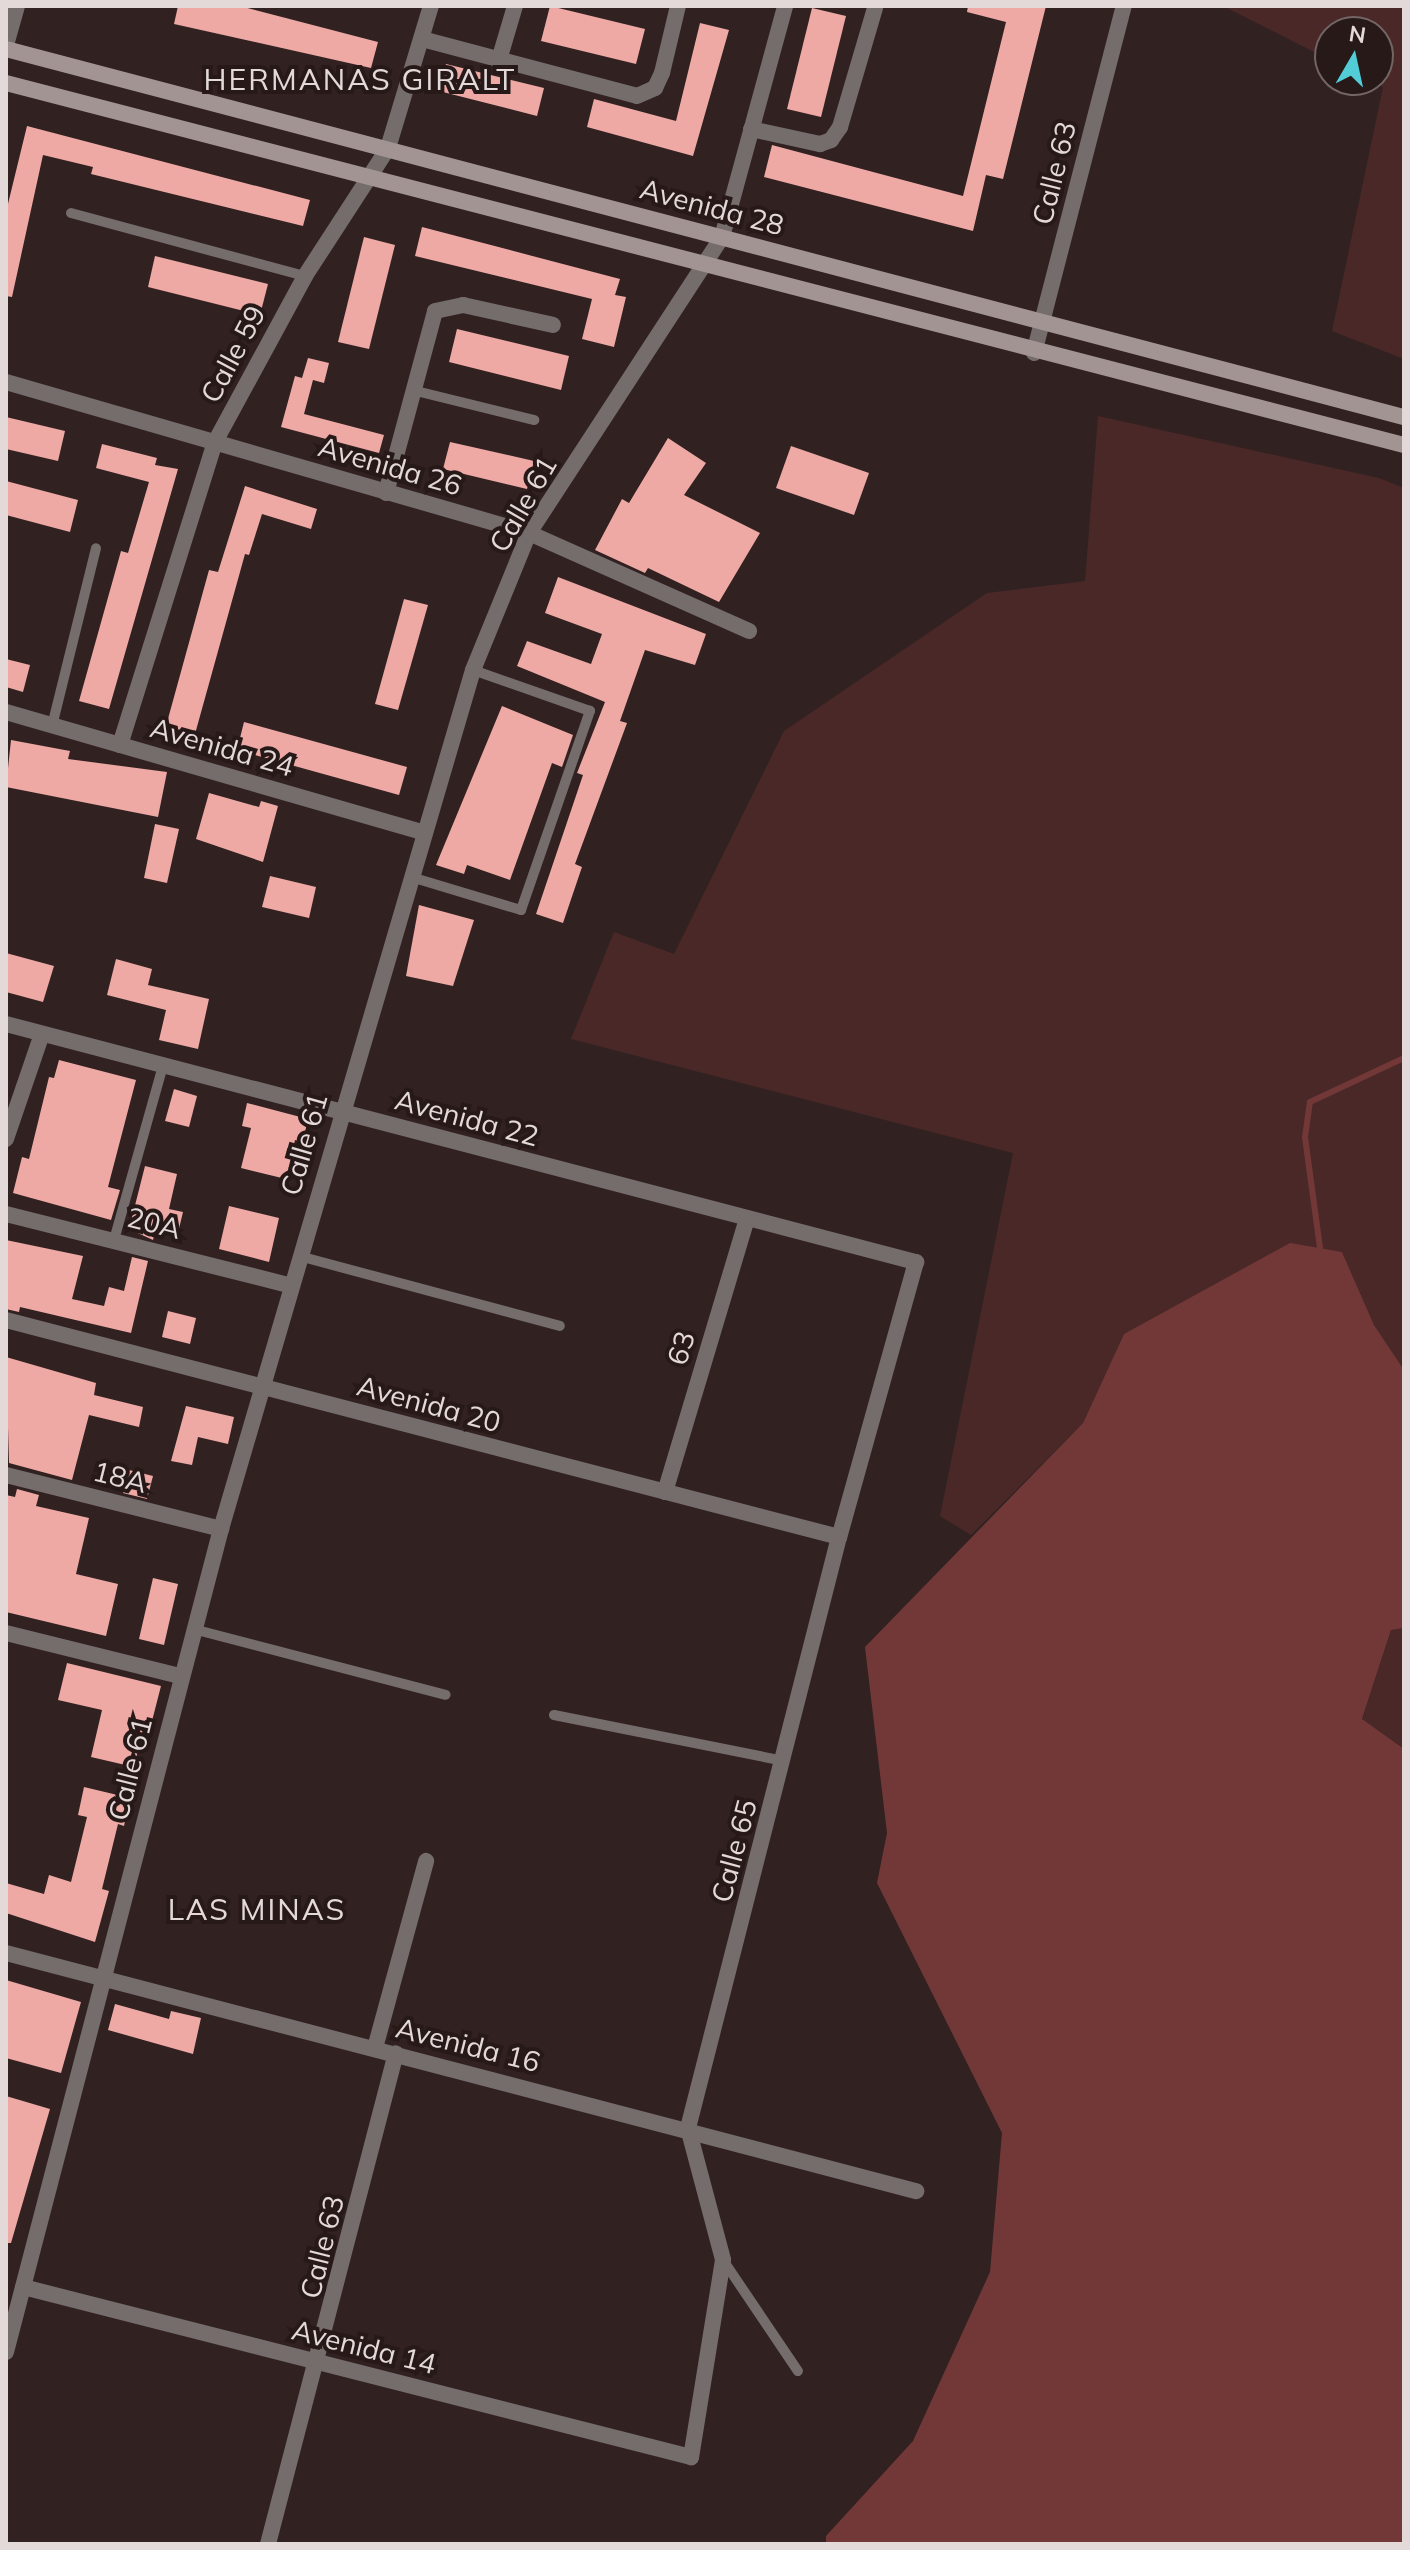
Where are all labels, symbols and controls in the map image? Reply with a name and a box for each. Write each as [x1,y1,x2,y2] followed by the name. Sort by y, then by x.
[1314,16,1394,96] north arrow
[1347,19,1368,49] text: N
[204,61,516,97] district label: HERMANAS GIRALT
[1025,118,1083,228] street label: Calle 63
[637,172,787,242] street label: Avenida 28
[194,300,272,408] street label: Calle 59
[315,430,465,502] street label: Avenida 26
[482,450,564,558] street label: Calle 61
[147,711,297,783] street label: Avenida 24
[392,1083,542,1153] street label: Avenida 22
[273,1089,335,1199] street label: Calle 61
[124,1200,184,1246] street label: 20A
[660,1327,702,1369] street label: 63
[354,1369,504,1439] street label: Avenida 20
[90,1454,150,1500] street label: 18A
[101,1714,159,1824] street label: Calle 61
[704,1796,764,1906] street label: Calle 65
[168,1891,346,1927] district label: LAS MINAS
[392,2011,544,2079] street label: Avenida 16
[293,2192,351,2302] street label: Calle 63
[288,2313,440,2381] street label: Avenida 14

